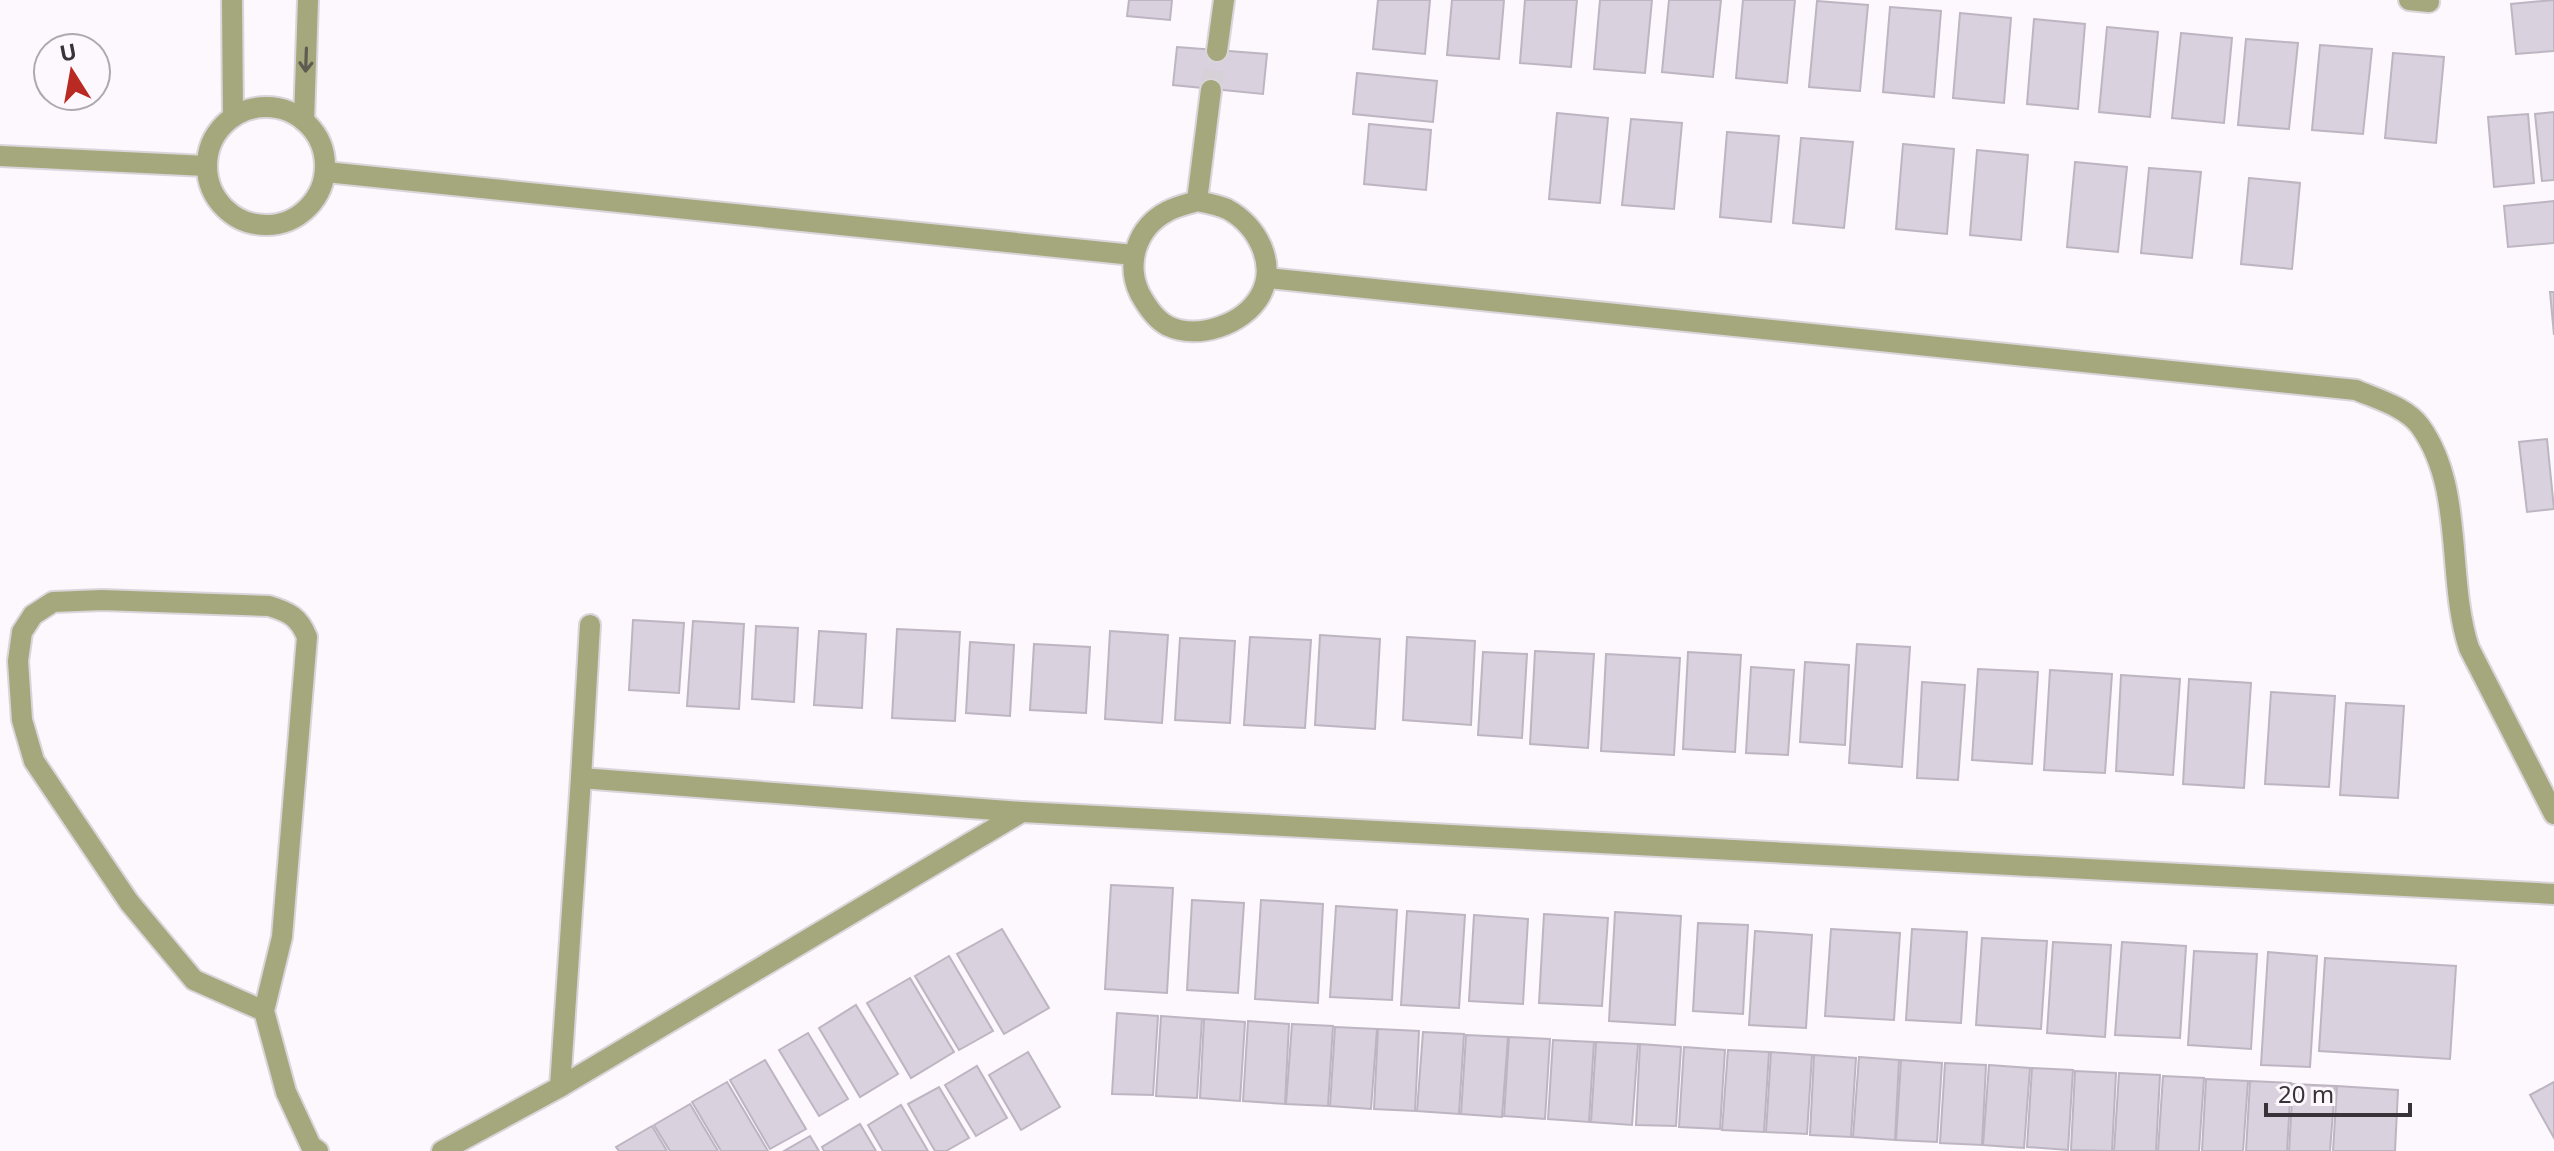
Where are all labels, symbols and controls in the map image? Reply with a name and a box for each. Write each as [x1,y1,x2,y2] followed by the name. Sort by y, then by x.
[32,32,112,112] north arrow
[57,35,79,68] text: U
[299,46,314,73] one-way arrow
[2266,1067,2410,1117] scale bar
[2278,1077,2334,1110] text: 20 m

